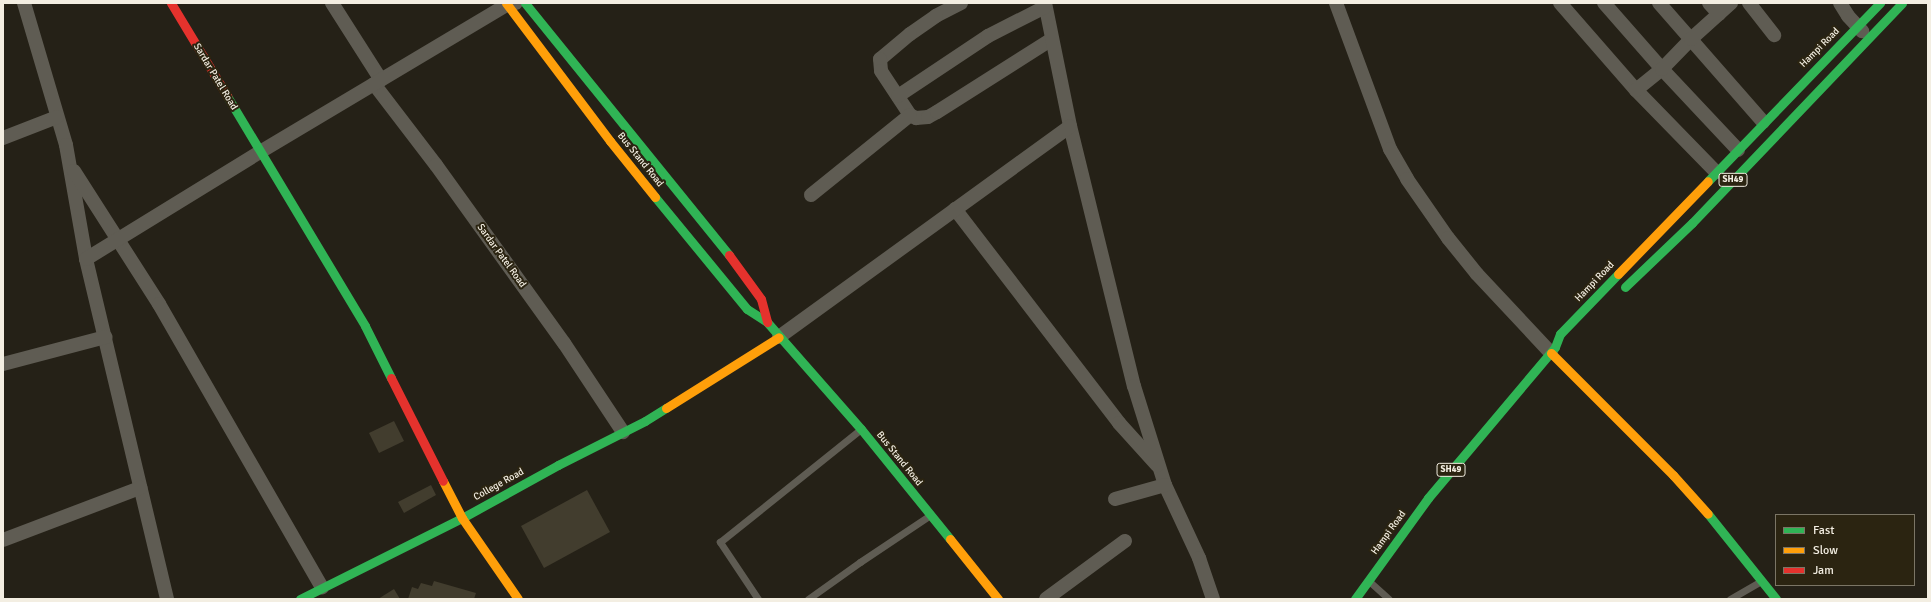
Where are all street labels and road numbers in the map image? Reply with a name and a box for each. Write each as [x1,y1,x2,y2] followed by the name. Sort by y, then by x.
[1798,26,1842,70] street label: Hampi Road
[190,41,240,113] street label: Sardar Patel Road
[614,130,666,190] street label: Bus Stand Road
[1718,173,1748,187] road number: SH49
[474,222,528,290] street label: Sardar Patel Road
[1573,259,1617,305] street label: Hampi Road
[873,429,925,489] street label: Bus Stand Road
[1436,463,1466,477] road number: SH49
[472,466,526,504] street label: College Road
[1369,509,1409,557] street label: Hampi Road

